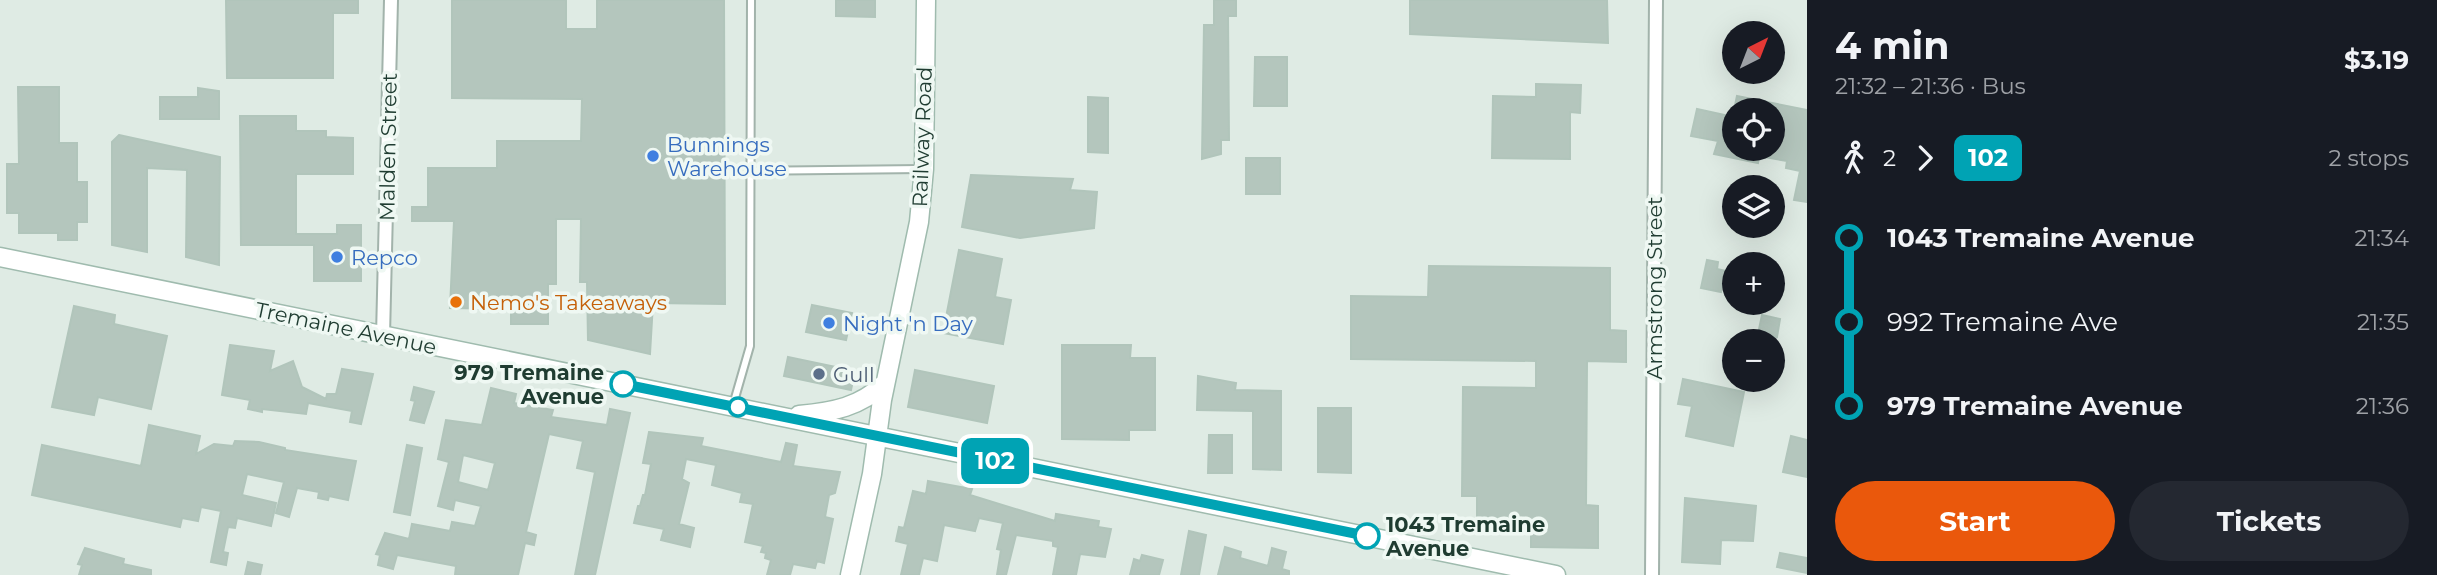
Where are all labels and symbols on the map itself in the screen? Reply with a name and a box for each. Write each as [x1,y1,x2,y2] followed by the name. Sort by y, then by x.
[1722,21,1785,84] north arrow
[907,66,937,208] street label: Railway Road
[374,73,402,221] street label: Malden Street
[667,132,787,181] place label: Bunnings Warehouse
[645,148,661,164] marker: Bunnings Warehouse
[1642,196,1667,380] street label: Armstrong Street
[351,245,418,270] place label: Repco
[329,249,345,265] marker: Repco
[470,290,667,315] place label: Nemo's Takeaways
[448,294,464,310] marker: Nemo's Takeaways
[253,297,439,359] street label: Tremaine Avenue
[843,311,974,336] place label: Night 'n Day
[821,315,837,331] marker: Night 'n Day
[454,360,604,409] place label: 979 Tremaine Avenue
[833,362,875,387] place label: Gull
[811,366,827,382] marker: Gull
[610,371,636,397] marker: 979 Tremaine Avenue
[728,397,748,417] unlabelled marker
[955,438,1035,484] line badge: 102
[1385,512,1545,561] place label: 1043 Tremaine Avenue
[1354,523,1380,549] marker: 1043 Tremaine Avenue

